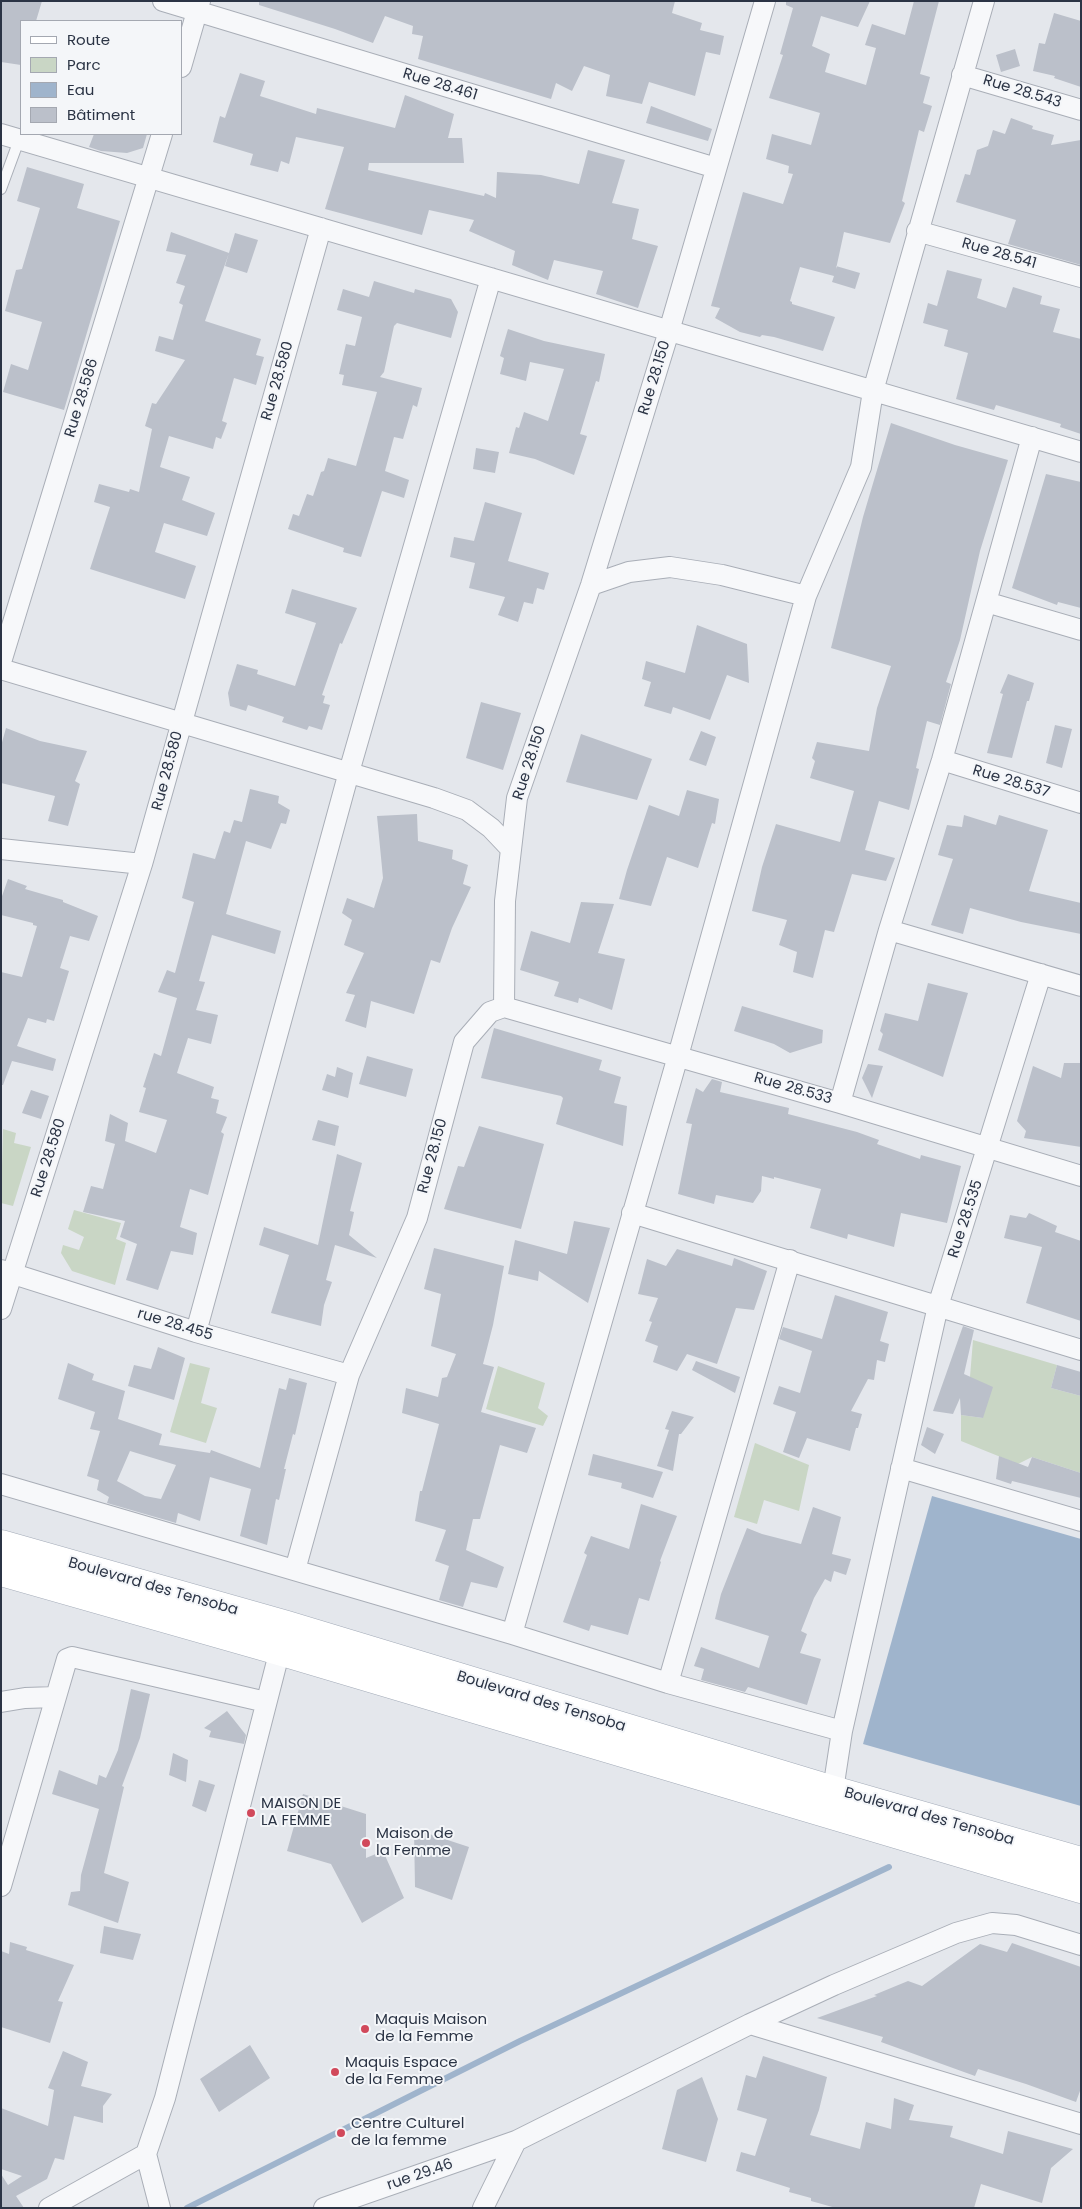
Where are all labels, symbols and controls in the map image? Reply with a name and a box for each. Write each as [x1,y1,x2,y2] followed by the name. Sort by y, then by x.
[20,20,182,135] legend
[67,29,110,50] text: Route
[67,54,101,75] text: Parc
[401,65,479,105] street label: Rue 28.461
[981,72,1063,112] street label: Rue 28.543
[67,79,94,100] text: Eau
[67,104,135,125] text: Bâtiment
[960,235,1038,273] street label: Rue 28.541
[258,339,298,423] street label: Rue 28.580
[635,339,675,417] street label: Rue 28.150
[61,356,103,440] street label: Rue 28.586
[510,724,550,802] street label: Rue 28.150
[149,729,187,813] street label: Rue 28.580
[970,762,1052,802] street label: Rue 28.537
[752,1069,834,1109] street label: Rue 28.533
[28,1116,70,1200] street label: Rue 28.580
[414,1117,452,1195] street label: Rue 28.150
[945,1178,987,1260] street label: Rue 28.535
[135,1305,215,1345] street label: rue 28.455
[66,1554,240,1620] street label: Boulevard des Tensoba
[454,1668,628,1736] street label: Boulevard des Tensoba
[842,1784,1016,1850] street label: Boulevard des Tensoba
[261,1795,341,1830] place label: MAISON DE LA FEMME
[245,1807,257,1819] marker: MAISON DE LA FEMME
[376,1825,453,1860] place label: Maison de la Femme
[360,1837,372,1849] marker: Maison de la Femme
[375,2011,487,2046] place label: Maquis Maison de la Femme
[359,2023,371,2035] marker: Maquis Maison de la Femme
[345,2054,458,2089] place label: Maquis Espace de la Femme
[329,2066,341,2078] marker: Maquis Espace de la Femme
[351,2115,464,2150] place label: Centre Culturel de la femme
[335,2127,347,2139] marker: Centre Culturel de la femme
[385,2155,455,2195] street label: rue 29.46

